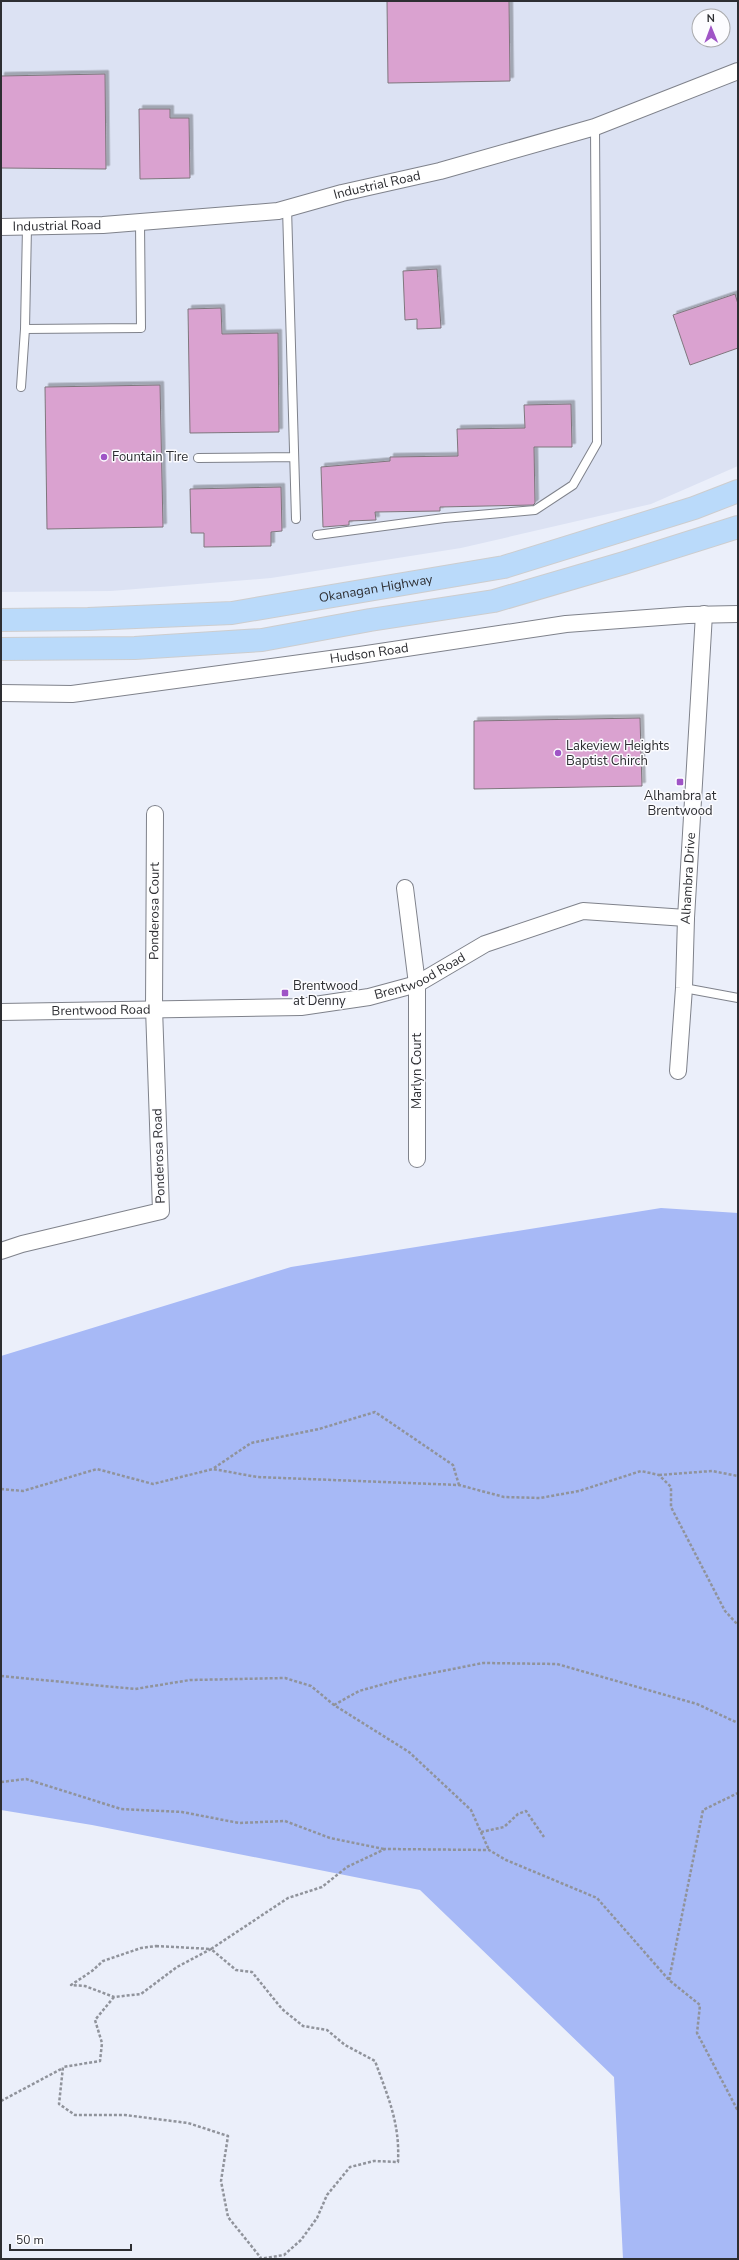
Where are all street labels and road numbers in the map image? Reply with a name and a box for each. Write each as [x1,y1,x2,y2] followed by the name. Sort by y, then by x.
[332,167,422,204] street label: Industrial Road
[13,216,101,236] street label: Industrial Road
[318,570,434,607] street label: Okanagan Highway
[329,639,410,668] street label: Hudson Road
[677,832,700,925] street label: Alhambra Drive
[145,862,164,960] street label: Ponderosa Court
[372,948,469,1004] street label: Brentwood Road
[51,1001,151,1020] street label: Brentwood Road
[408,1032,426,1109] street label: Marlyn Court
[148,1108,170,1204] street label: Ponderosa Road

